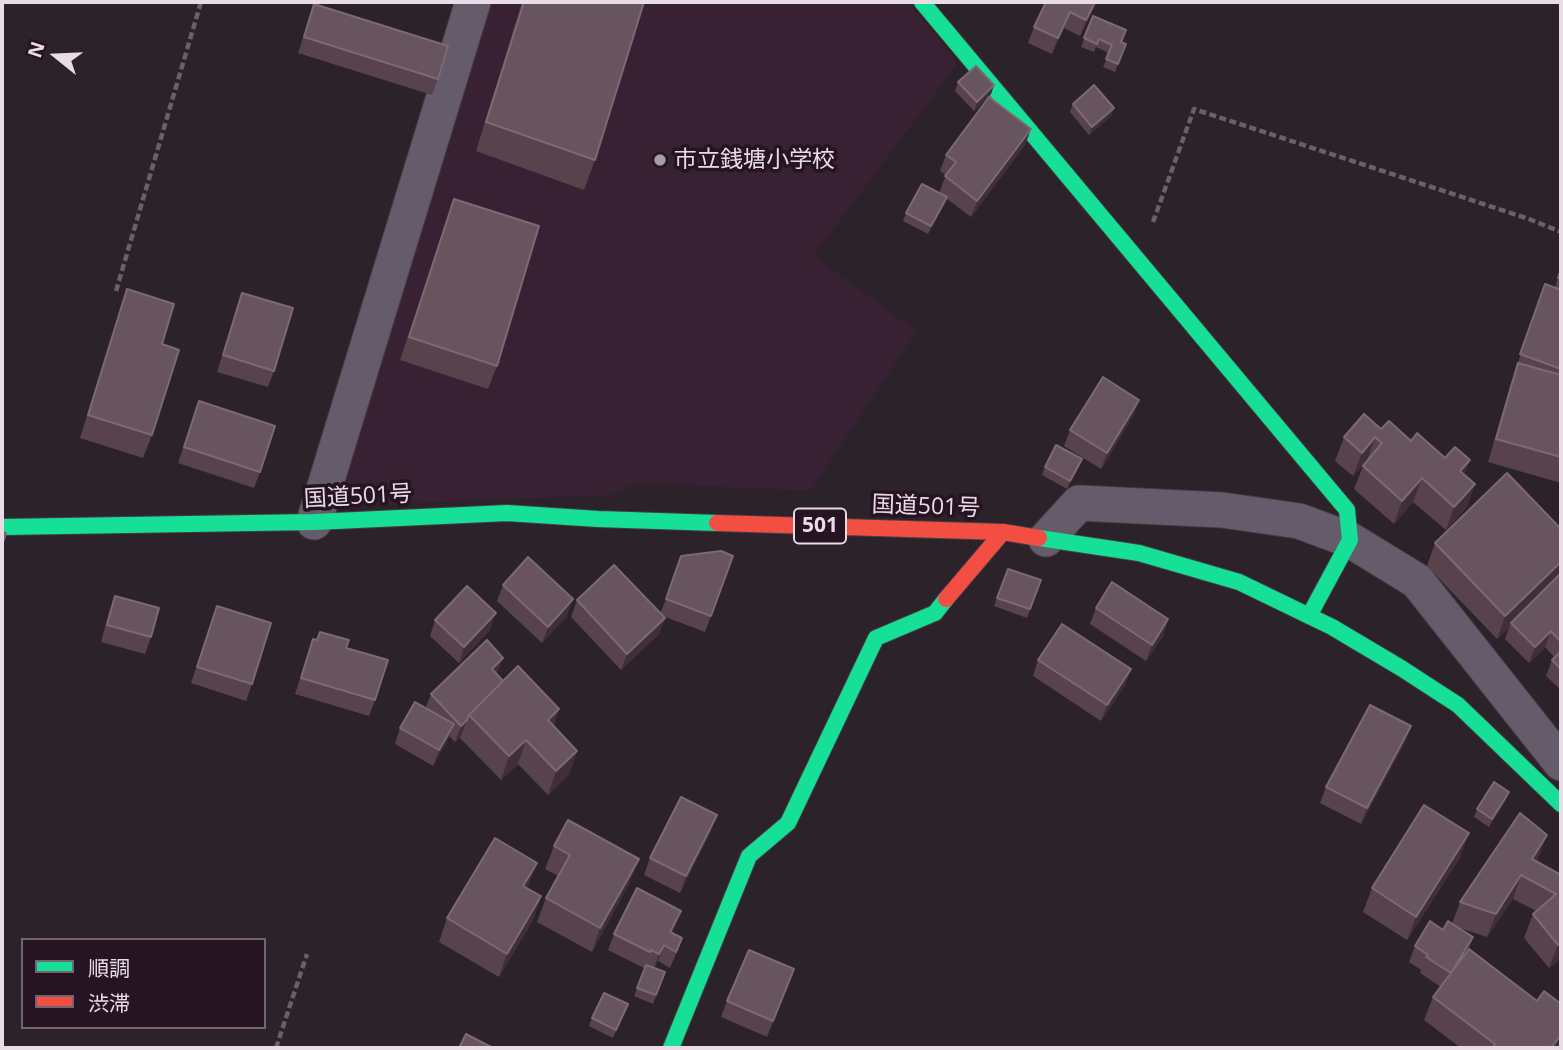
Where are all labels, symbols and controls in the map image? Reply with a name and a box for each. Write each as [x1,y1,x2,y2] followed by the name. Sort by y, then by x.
[21,21,91,91] north arrow
[21,38,51,61] text: N
[674,146,835,174] place label: 市立銭塘小学校
[652,152,668,168] marker: 市立銭塘小学校
[303,480,413,514] street label: 国道501号
[871,491,981,523] street label: 国道501号
[794,508,846,544] road number: 501
[21,938,266,1029] legend
[88,954,130,982] text: 順調
[88,989,130,1017] text: 渋滞

